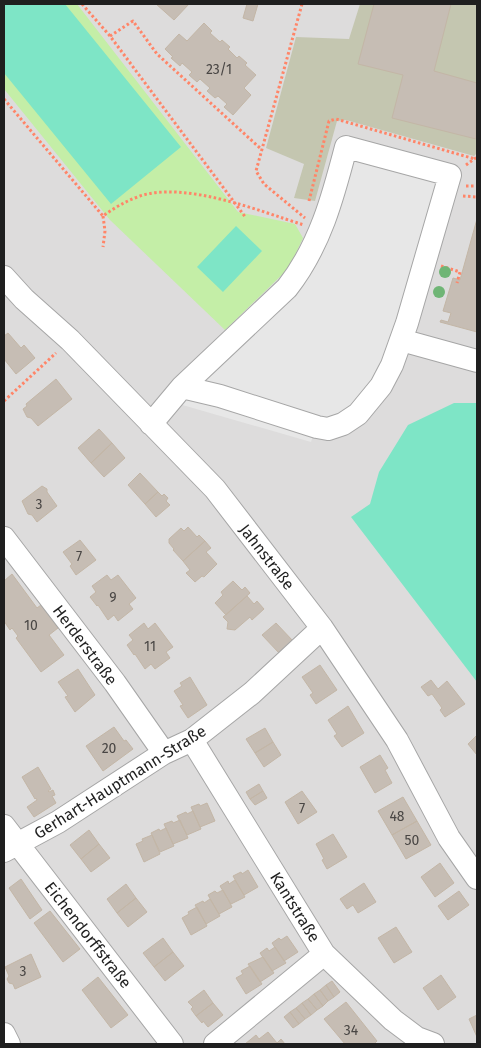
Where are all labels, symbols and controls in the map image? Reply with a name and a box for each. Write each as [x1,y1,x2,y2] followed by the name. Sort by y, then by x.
[206,61,232,78] house number: 23/1
[36,496,43,513] house number: 3
[235,520,299,594] street label: Jahnstraße
[76,548,82,565] house number: 7
[109,589,117,606] house number: 9
[49,601,121,689] street label: Herderstraße
[24,617,38,634] house number: 10
[144,638,156,655] house number: 11
[31,721,209,843] street label: Gerhart-Hauptmann-Straße
[102,740,117,757] house number: 20
[299,800,305,817] house number: 7
[389,808,405,825] house number: 48
[405,832,420,849] house number: 50
[266,868,324,946] street label: Kantstraße
[41,878,135,992] street label: Eichendorffstraße
[20,963,27,980] house number: 3
[344,1022,359,1039] house number: 34

